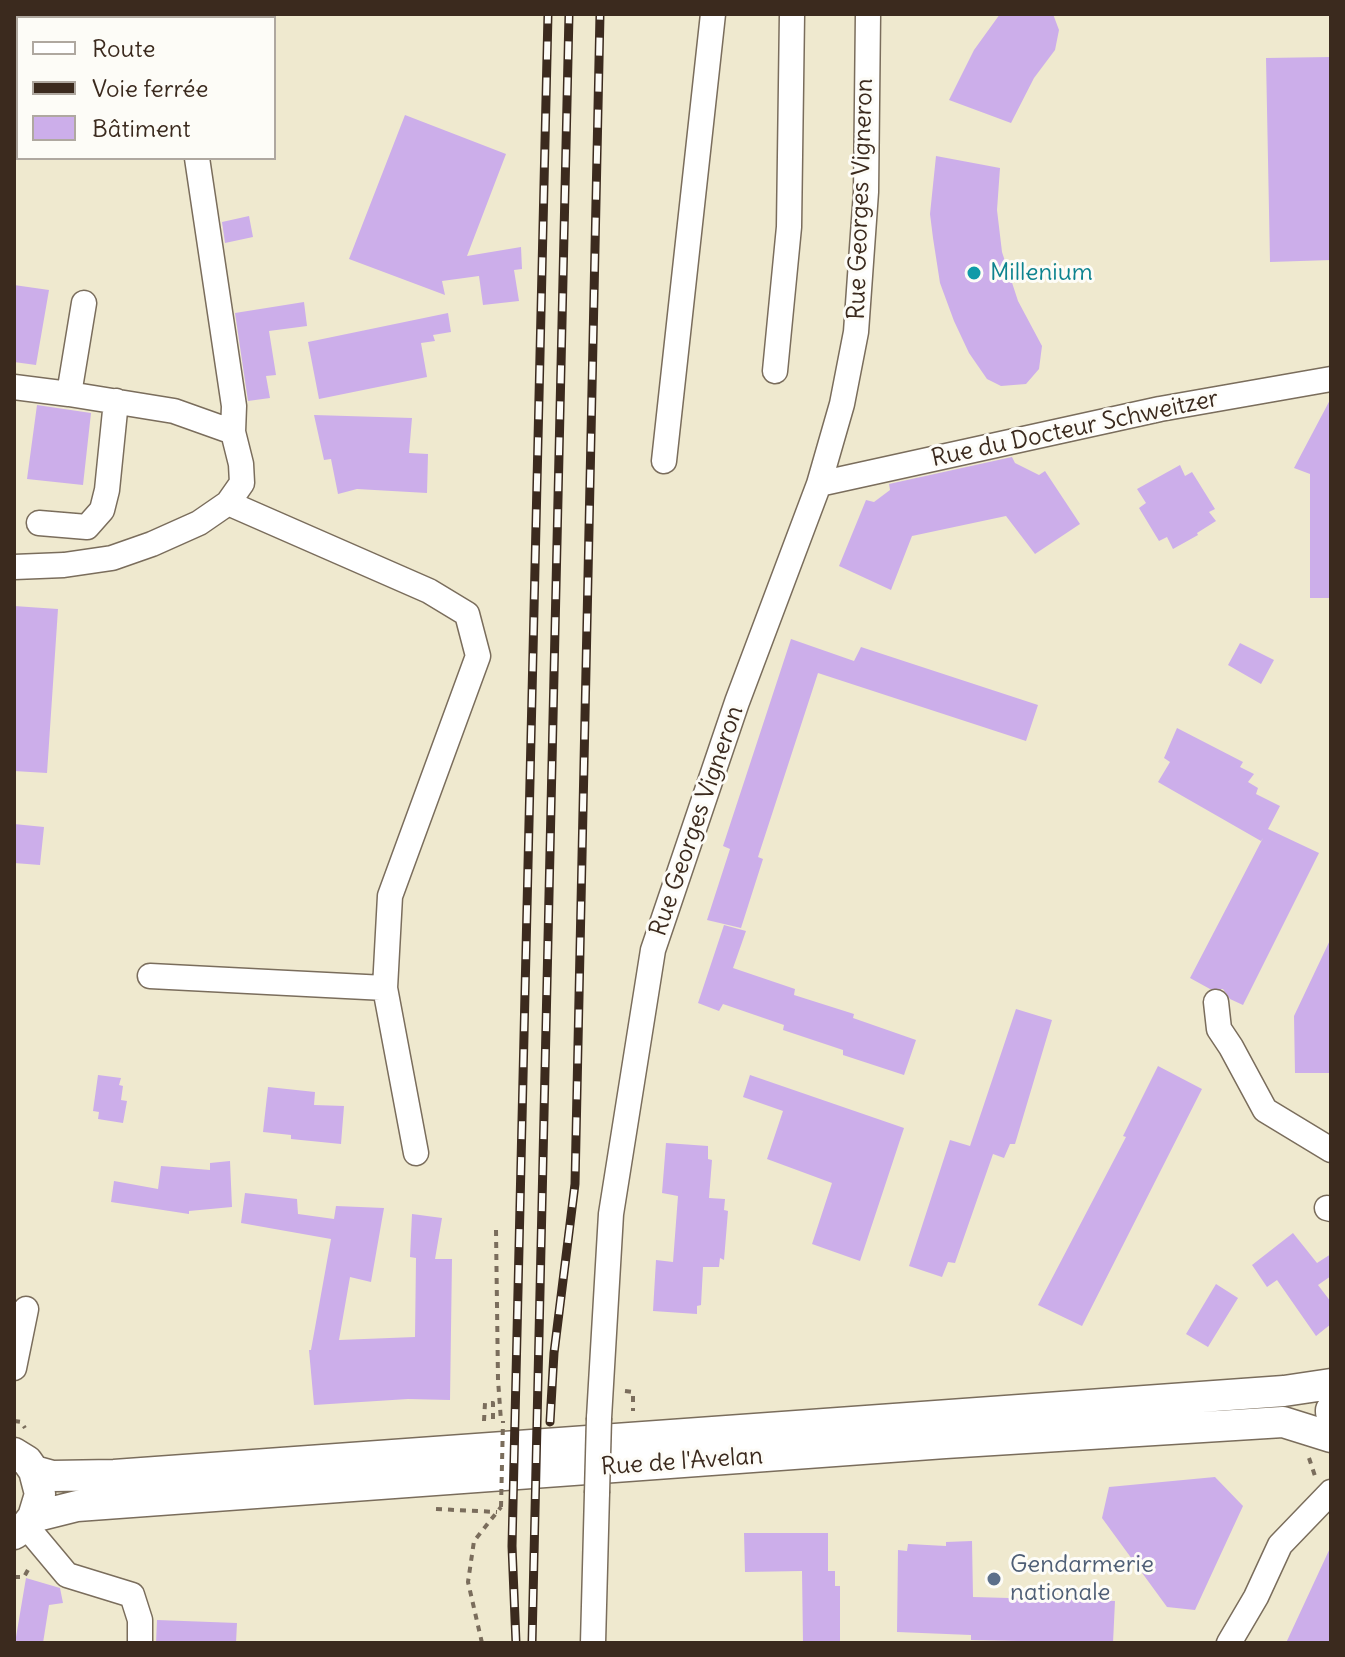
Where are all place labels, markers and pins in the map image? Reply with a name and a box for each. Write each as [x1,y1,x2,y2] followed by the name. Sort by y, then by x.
[990,259,1093,287] place label: Millenium
[965,264,983,282] marker: Millenium
[1010,1551,1154,1607] place label: Gendarmerie nationale
[985,1570,1003,1588] marker: Gendarmerie nationale

